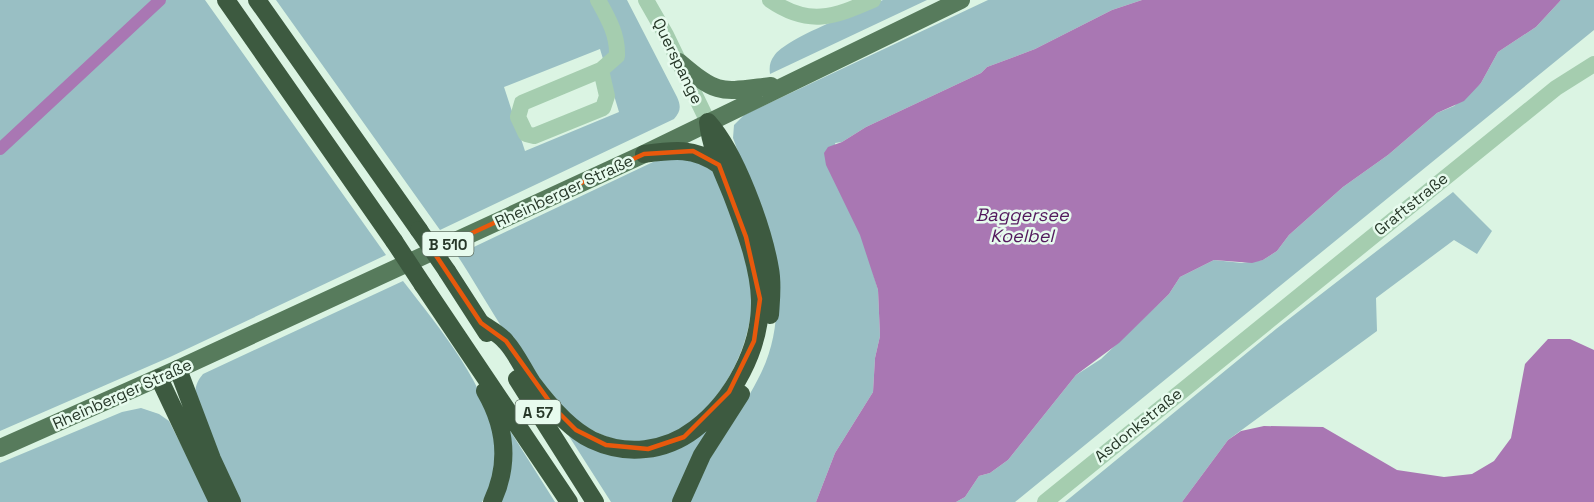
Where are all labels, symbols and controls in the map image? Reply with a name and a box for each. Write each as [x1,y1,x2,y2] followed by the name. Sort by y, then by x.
[648,14,708,108] street label: Querspange
[492,150,636,232] street label: Rheinberger Straße
[1370,168,1452,240] street label: Graftstraße
[975,203,1070,247] water label: Baggersee Koelbel
[422,232,474,256] road number: B 510
[49,354,195,434] street label: Rheinberger Straße
[1090,383,1186,467] street label: Asdonkstraße
[516,400,560,424] road number: A 57

